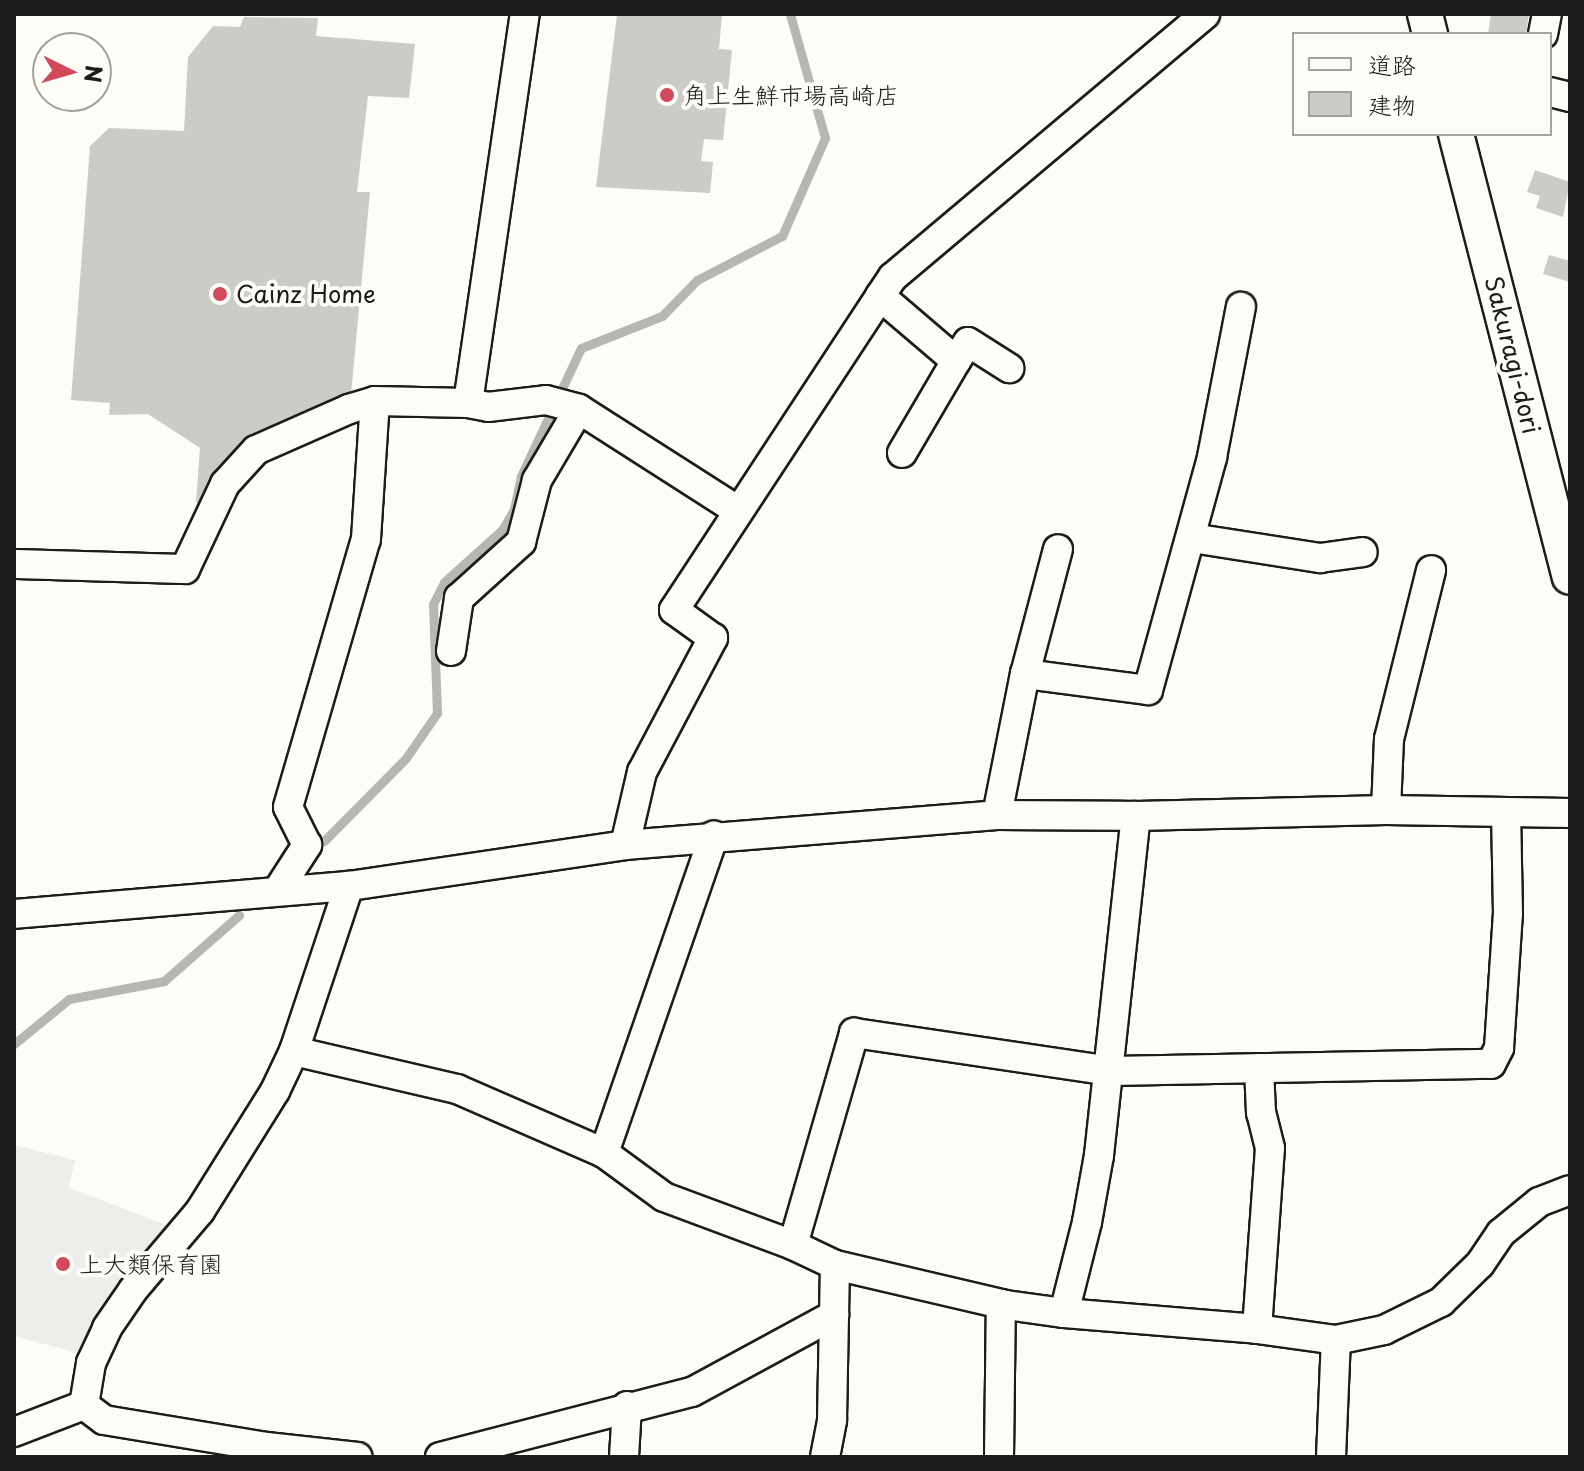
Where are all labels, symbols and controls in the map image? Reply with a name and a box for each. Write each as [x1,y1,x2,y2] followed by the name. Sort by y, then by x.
[32,32,112,112] north arrow
[1292,32,1552,136] legend
[1368,46,1416,82] text: 道路
[77,64,112,84] text: N
[683,81,899,109] place label: 角上生鮮市場高崎店
[658,86,676,104] marker: 角上生鮮市場高崎店
[1368,86,1416,122] text: 建物
[1480,273,1546,437] street label: Sakuragi-dori
[236,280,376,308] place label: Cainz Home
[211,285,229,303] marker: Cainz Home
[79,1250,223,1278] place label: 上大類保育園
[54,1255,72,1273] marker: 上大類保育園

